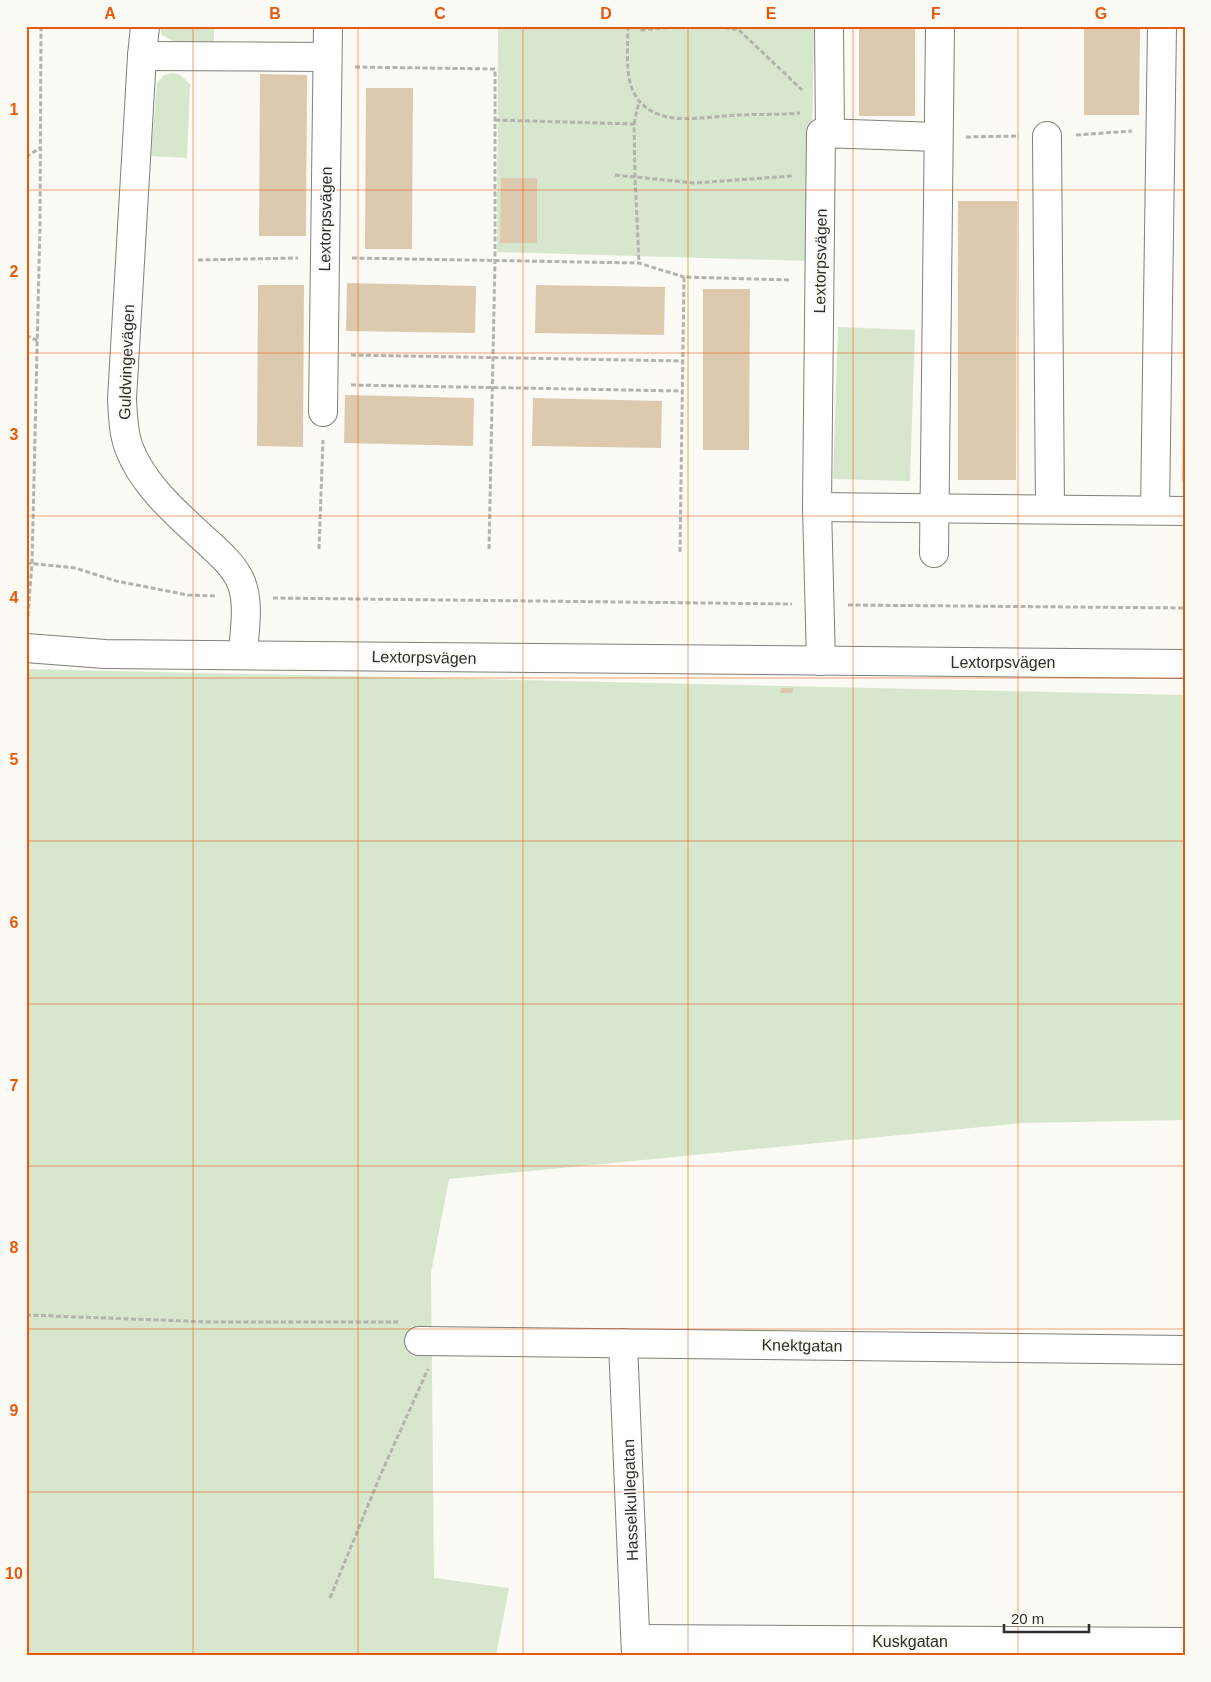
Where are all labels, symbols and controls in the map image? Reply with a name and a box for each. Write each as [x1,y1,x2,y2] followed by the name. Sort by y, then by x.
[104,5,116,22] text: A
[269,5,281,22] text: B
[434,5,446,22] text: C
[600,5,612,22] text: D
[766,5,777,22] text: E
[931,5,941,22] text: F
[1095,5,1107,22] text: G
[10,101,19,118] text: 1
[316,166,335,272] street label: Lextorpsvägen
[811,208,830,314] street label: Lextorpsvägen
[10,263,19,280] text: 2
[116,304,137,420] street label: Guldvingevägen
[10,426,19,443] text: 3
[10,589,19,606] text: 4
[371,648,477,667] street label: Lextorpsvägen
[951,654,1055,671] street label: Lextorpsvägen
[10,751,19,768] text: 5
[10,914,19,931] text: 6
[10,1077,19,1094] text: 7
[10,1239,19,1256] text: 8
[761,1336,843,1355] street label: Knektgatan
[10,1402,19,1419] text: 9
[620,1439,641,1561] street label: Hasselkullegatan
[5,1565,23,1582] text: 10
[1004,1602,1088,1634] scale bar
[1011,1610,1044,1627] text: 20 m
[872,1633,948,1650] street label: Kuskgatan

